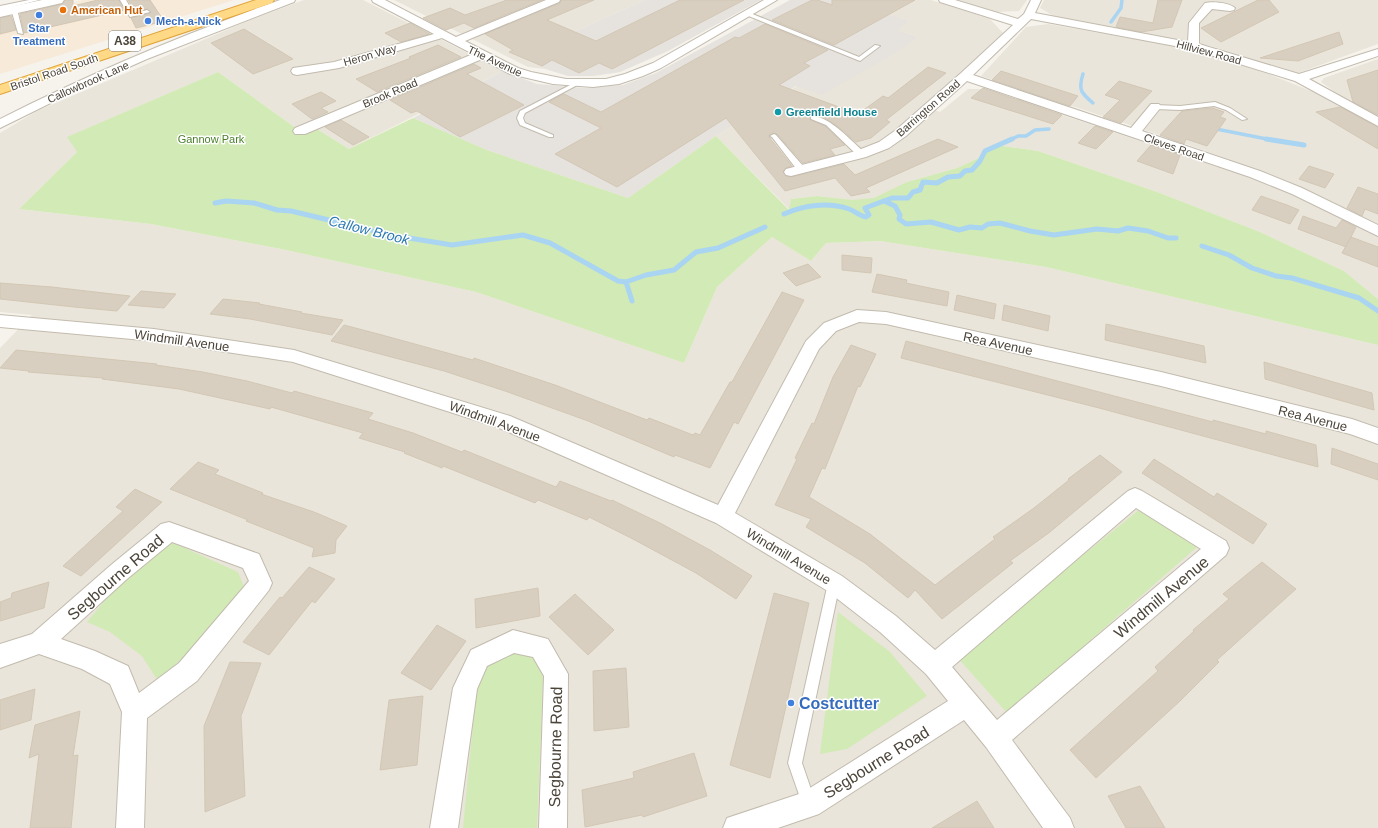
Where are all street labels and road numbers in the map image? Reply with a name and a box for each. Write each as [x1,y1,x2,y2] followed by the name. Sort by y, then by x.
[109,31,141,51] road number: A38
[1175,38,1243,66] street label: Hillview Road
[342,42,398,68] street label: Heron Way
[466,43,524,79] street label: The Avenue
[9,51,99,93] street label: Bristol Road South
[45,59,131,105] street label: Callowbrook Lane
[361,76,419,110] street label: Brook Road
[894,77,962,139] street label: Barrington Road
[1142,131,1206,163] street label: Cleves Road
[133,326,230,355] street label: Windmill Avenue
[962,329,1034,358] street label: Rea Avenue
[447,398,542,445] street label: Windmill Avenue
[1277,403,1349,434] street label: Rea Avenue
[744,525,834,588] street label: Windmill Avenue
[64,531,167,623] street label: Segbourne Road
[1111,553,1212,642] street label: Windmill Avenue
[546,686,565,808] street label: Segbourne Road
[820,723,932,802] street label: Segbourne Road

